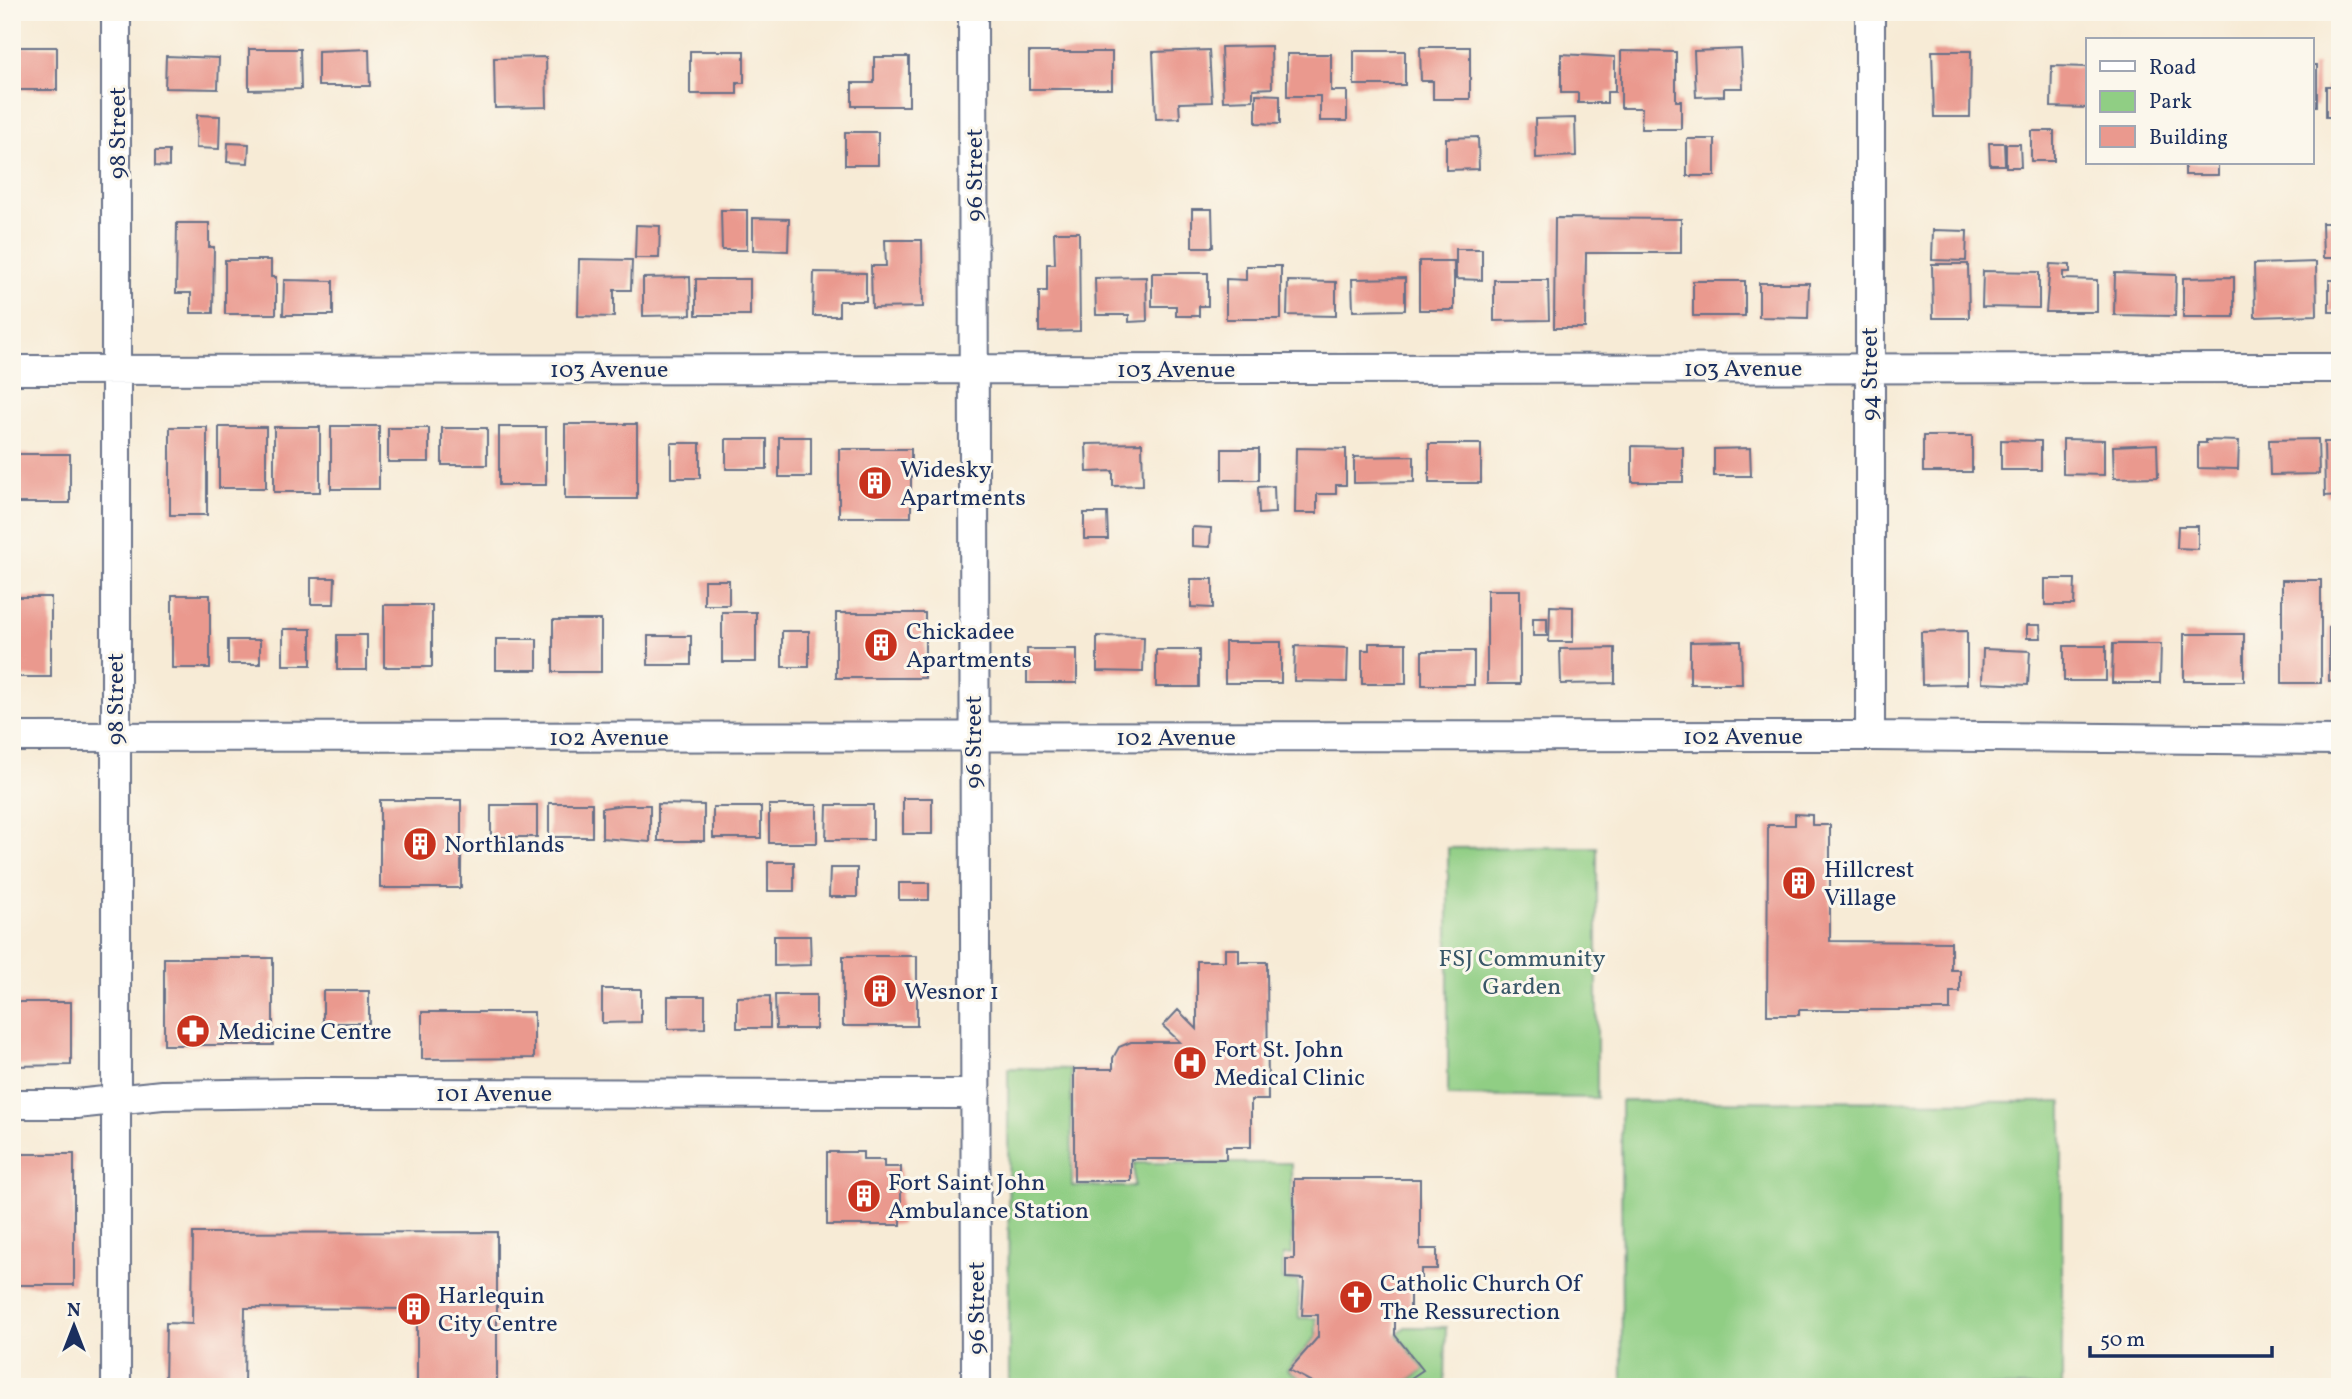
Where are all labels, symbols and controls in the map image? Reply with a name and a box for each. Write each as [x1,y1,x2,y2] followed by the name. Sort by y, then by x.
[2086,38,2314,164] legend
[2149,54,2196,83] text: Road
[102,87,136,179] street label: 98 Street
[2149,88,2192,117] text: Park
[2149,124,2228,153] text: Building
[959,128,993,222] street label: 96 Street
[1854,327,1888,421] street label: 94 Street
[1684,353,1802,387] street label: 103 Avenue
[550,354,668,388] street label: 103 Avenue
[1117,354,1235,388] street label: 103 Avenue
[900,454,1026,516] place label: Widesky Apartments
[856,464,894,502] building icon: Widesky Apartments
[906,616,1032,678] place label: Chickadee Apartments
[862,626,900,664] building icon: Chickadee Apartments
[100,653,134,745] street label: 98 Street
[958,695,992,789] street label: 96 Street
[1683,721,1803,755] street label: 102 Avenue
[549,722,669,756] street label: 102 Avenue
[1116,722,1236,756] street label: 102 Avenue
[401,825,439,863] building icon: Northlands
[444,829,565,863] place label: Northlands
[1824,854,1915,916] place label: Hillcrest Village
[1780,864,1818,902] building icon: Hillcrest Village
[1439,943,1605,1005] park label: FSJ Community Garden
[861,972,899,1010] building icon: Wesnor 1
[904,976,999,1010] place label: Wesnor 1
[174,1012,212,1050] pharmacy icon: Medicine Centre
[218,1016,392,1050] place label: Medicine Centre
[1214,1034,1365,1096] place label: Fort St. John Medical Clinic
[1171,1044,1209,1082] hospital icon: Fort St. John Medical Clinic
[436,1078,552,1112] street label: 101 Avenue
[888,1167,1089,1229] place label: Fort Saint John Ambulance Station
[845,1177,883,1215] building icon: Fort Saint John Ambulance Station
[961,1261,995,1355] street label: 96 Street
[1380,1268,1584,1330] place label: Catholic Church Of The Ressurection
[1337,1278,1375,1316] church icon: Catholic Church Of The Ressurection
[438,1280,558,1342] place label: Harlequin City Centre
[38,1290,108,1360] north arrow
[395,1290,433,1328] building icon: Harlequin City Centre
[67,1298,81,1324] text: N
[2090,1315,2272,1359] scale bar
[2100,1326,2145,1355] text: 50 m

